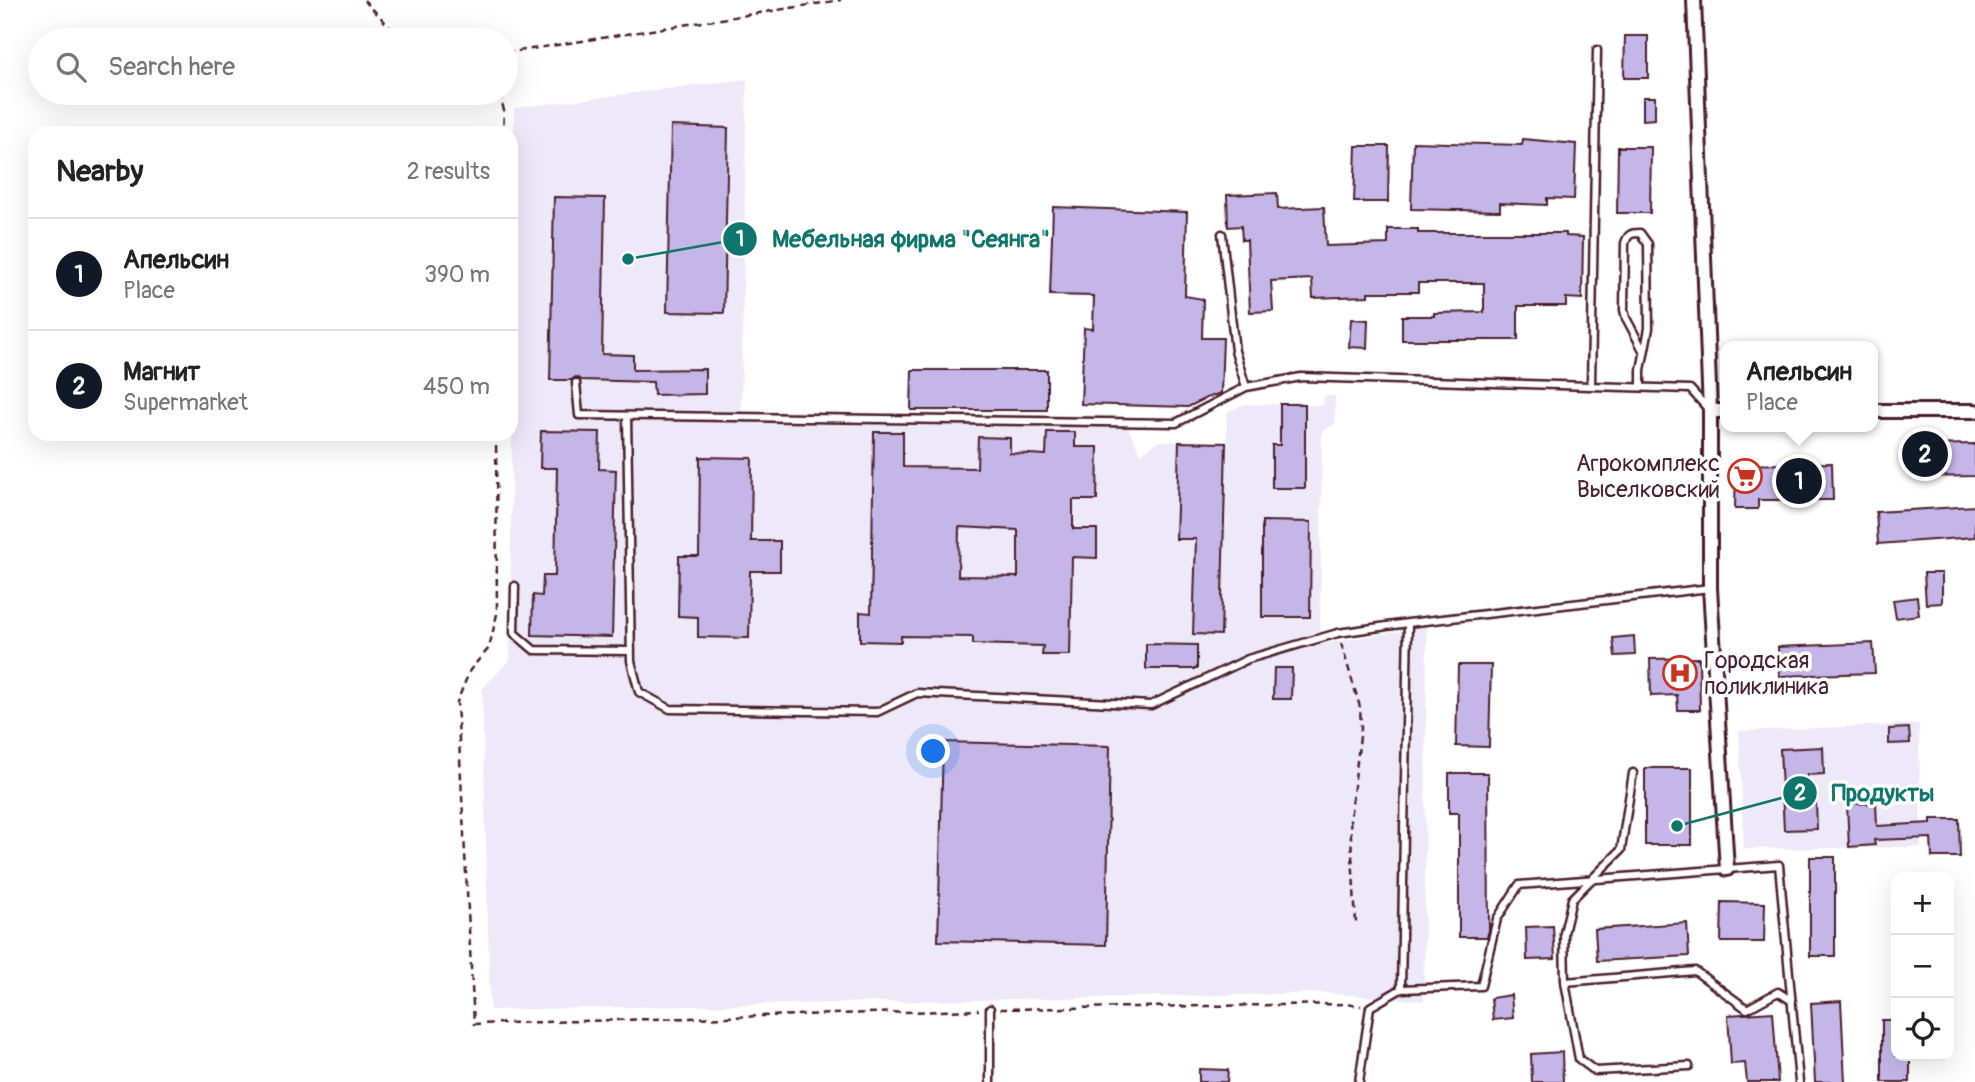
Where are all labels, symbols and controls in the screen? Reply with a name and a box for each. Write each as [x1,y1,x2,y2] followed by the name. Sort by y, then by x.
[28,28,518,105] search box
[52,48,90,86] icon: search
[108,51,235,83] text: Search here
[56,153,143,190] text: Nearby
[407,157,490,186] text: 2 results
[723,216,1064,261] callout: Мебельная фирма "Сеянга"
[772,225,1050,254] text: Мебельная фирма "Сеянга"
[736,226,744,253] text: 1
[123,244,229,276] text: Апельсин
[75,260,84,289] text: 1
[424,260,490,289] text: 390 m
[123,276,175,305] text: Place
[1720,341,1878,432] popup
[123,356,200,388] text: Магнит
[1746,356,1852,388] text: Апельсин
[73,372,85,401] text: 2
[423,372,490,401] text: 450 m
[123,388,248,417] text: Supermarket
[1746,388,1798,417] text: Place
[1902,428,1948,480] pin: 2
[1576,449,1720,504] place label: Агрокомплекс Выселковский
[1776,455,1822,507] pin: 1
[1726,457,1764,495] supermarket icon: Агрокомплекс Выселковский
[1704,646,1829,701] place label: Городская поликлиника
[1661,654,1699,692] hospital icon: Городская поликлиника
[916,734,950,768] your location
[1783,770,1949,815] callout: Продукты
[1831,779,1935,808] text: Продукты
[1794,780,1806,807] text: 2
[1891,872,1954,1061] map controls
[1891,872,1954,935] button: +
[1891,935,1954,998] button: −
[1891,998,1954,1061] button: locate

